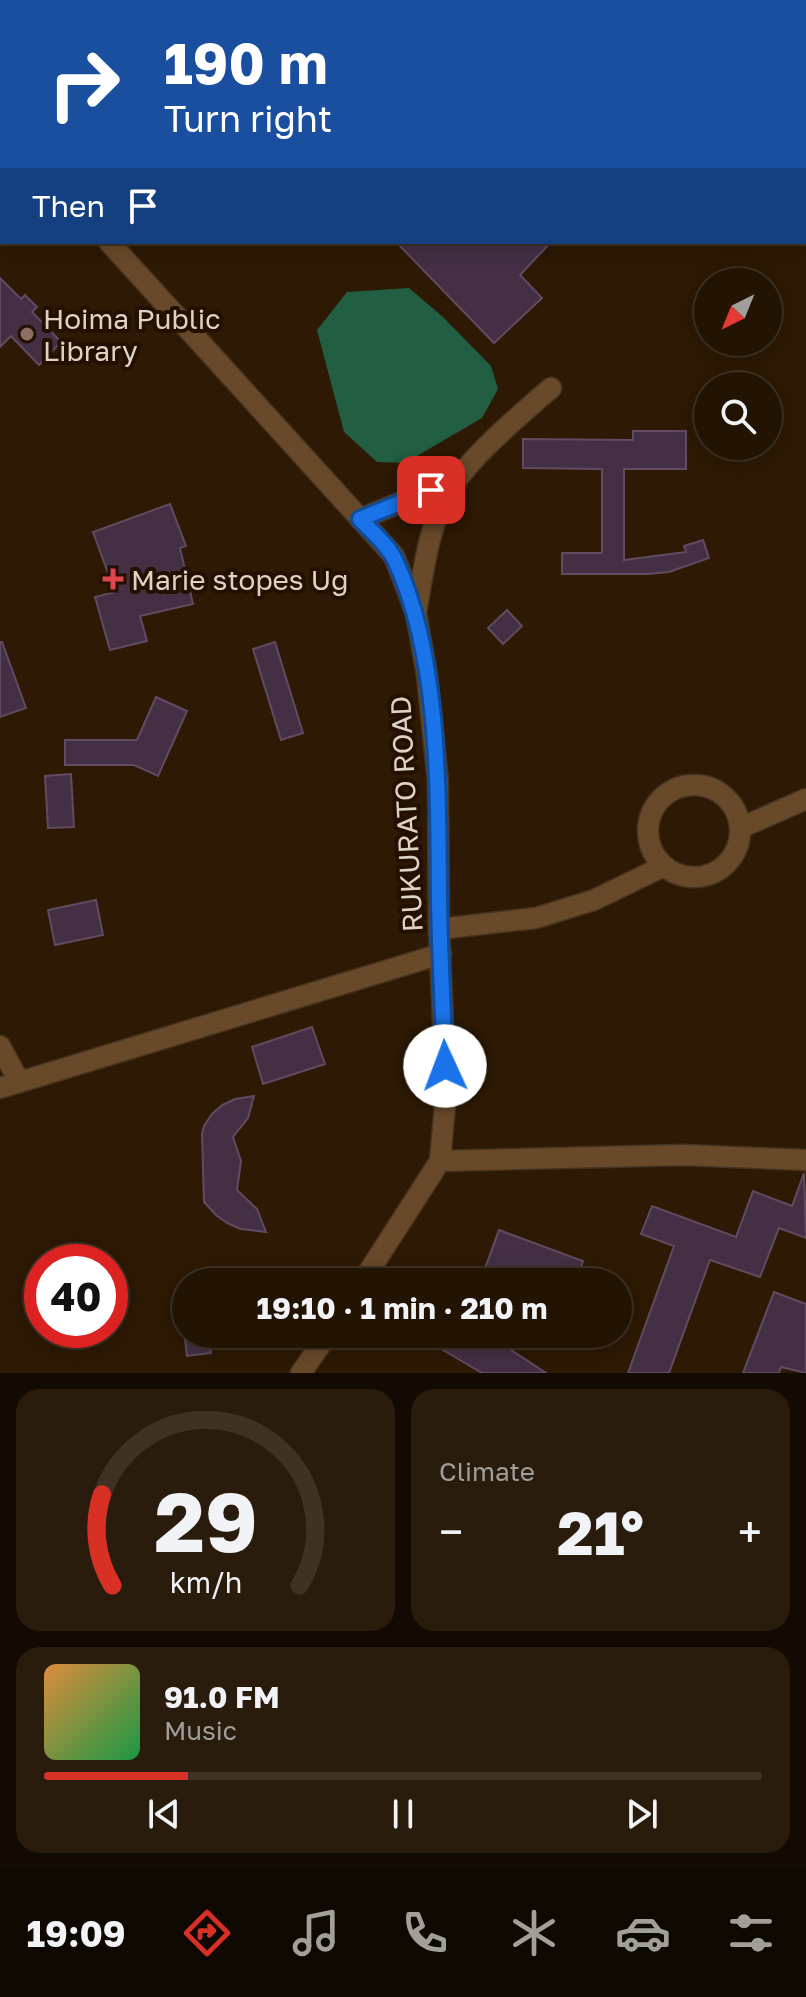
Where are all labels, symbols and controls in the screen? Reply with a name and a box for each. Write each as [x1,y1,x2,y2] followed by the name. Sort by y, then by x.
[164,29,328,96] text: 190 m
[32,32,136,136] icon: right
[164,97,332,140] text: Turn right
[121,184,165,228] icon: arrive
[32,188,105,224] text: Then
[694,268,782,356] north arrow
[694,268,782,460] map controls
[43,302,220,367] place label: Hoima Public Library
[18,325,36,343] marker: Hoima Public Library
[694,372,782,460] button: search
[397,456,465,524] pin
[409,468,453,512] icon: arrive
[131,563,348,596] place label: Marie stopes Ug
[102,568,124,590] marker: Marie stopes Ug
[383,695,429,933] street label: RUKURATO ROAD
[403,1024,487,1108] position arrow
[24,1244,128,1348] speed limit sign: 40
[257,1290,547,1326] text: 19:10 · 1 min · 210 m
[439,1456,535,1487] text: Climate
[154,1470,257,1570] text: 29
[557,1496,644,1568] text: 21°
[439,1505,463,1558] text: −
[738,1505,762,1558] text: +
[169,1565,242,1599] text: km/h
[164,1679,280,1715] text: 91.0 FM
[164,1715,237,1746] text: Music
[142,1792,186,1836] icon: previous
[381,1792,425,1836] icon: pause
[620,1792,664,1836] icon: next
[179,1905,235,1961] icon: directions
[288,1905,344,1961] icon: music
[397,1905,453,1961] icon: phone
[506,1905,562,1961] icon: climate
[615,1905,671,1961] icon: car
[723,1905,779,1961] icon: filters
[26,1912,126,1955] text: 19:09

